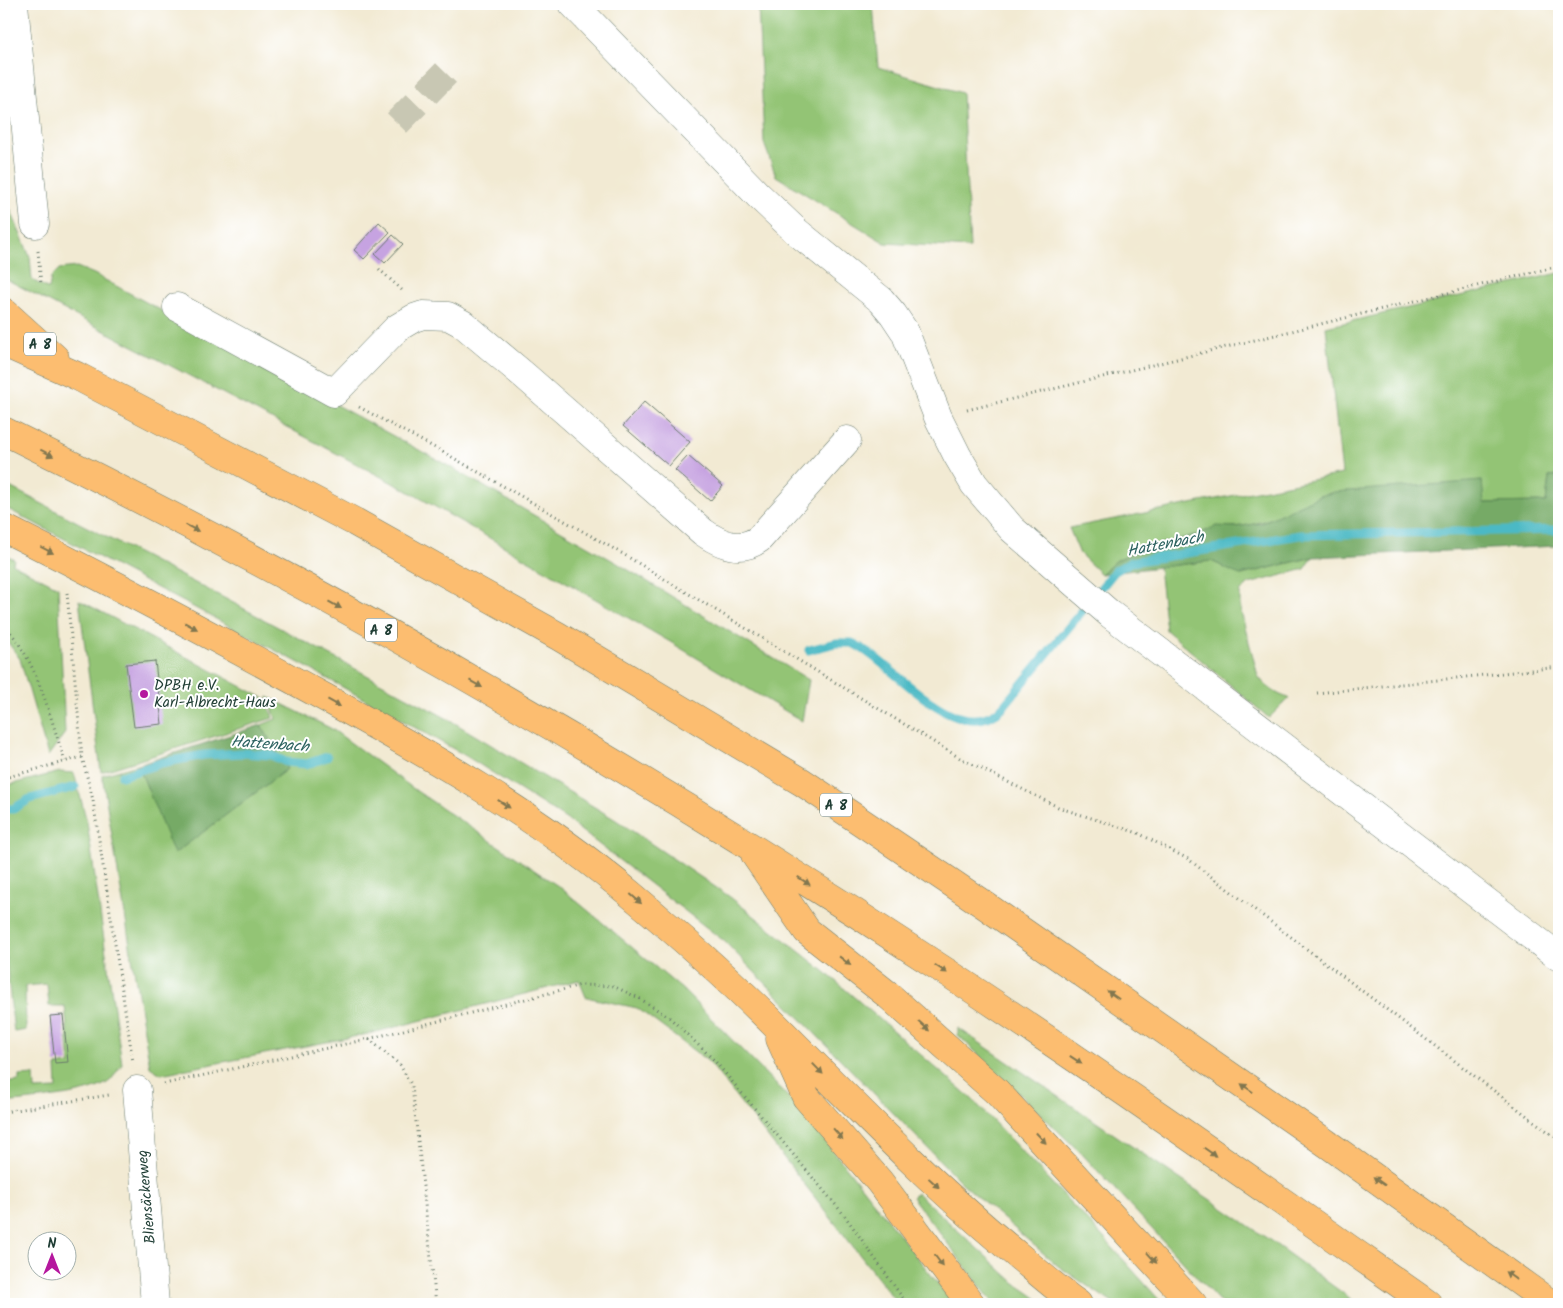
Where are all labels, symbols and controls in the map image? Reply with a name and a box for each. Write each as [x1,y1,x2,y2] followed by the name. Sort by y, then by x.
[24,332,56,356] road number: A 8
[40,449,55,457] one-way arrow
[185,523,199,532] one-way arrow
[1125,524,1207,564] water label: Hattenbach
[40,546,54,554] one-way arrow
[328,600,341,609] one-way arrow
[365,618,397,642] road number: A 8
[184,622,198,630] one-way arrow
[154,674,277,715] place label: DPBH e.V. Karl-Albrecht-Haus
[469,680,484,688] one-way arrow
[138,688,150,700] marker: DPBH e.V. Karl-Albrecht-Haus
[327,699,341,707] one-way arrow
[230,729,311,760] water label: Hattenbach
[820,794,852,816] road number: A 8
[498,799,511,809] one-way arrow
[798,876,811,886] one-way arrow
[630,893,642,904] one-way arrow
[839,956,852,967] one-way arrow
[934,964,948,974] one-way arrow
[1106,990,1120,1000] one-way arrow
[917,1021,930,1032] one-way arrow
[1069,1055,1082,1065] one-way arrow
[812,1063,824,1075] one-way arrow
[1240,1083,1253,1093] one-way arrow
[832,1127,844,1139] one-way arrow
[1035,1132,1047,1144] one-way arrow
[1203,1147,1216,1157] one-way arrow
[131,1149,163,1245] street label: Bliensäckerweg
[1373,1176,1386,1186] one-way arrow
[927,1177,939,1189] one-way arrow
[28,1230,78,1280] north arrow
[48,1233,57,1255] text: N
[1146,1251,1157,1264] one-way arrow
[933,1254,944,1267] one-way arrow
[1505,1271,1518,1281] one-way arrow

